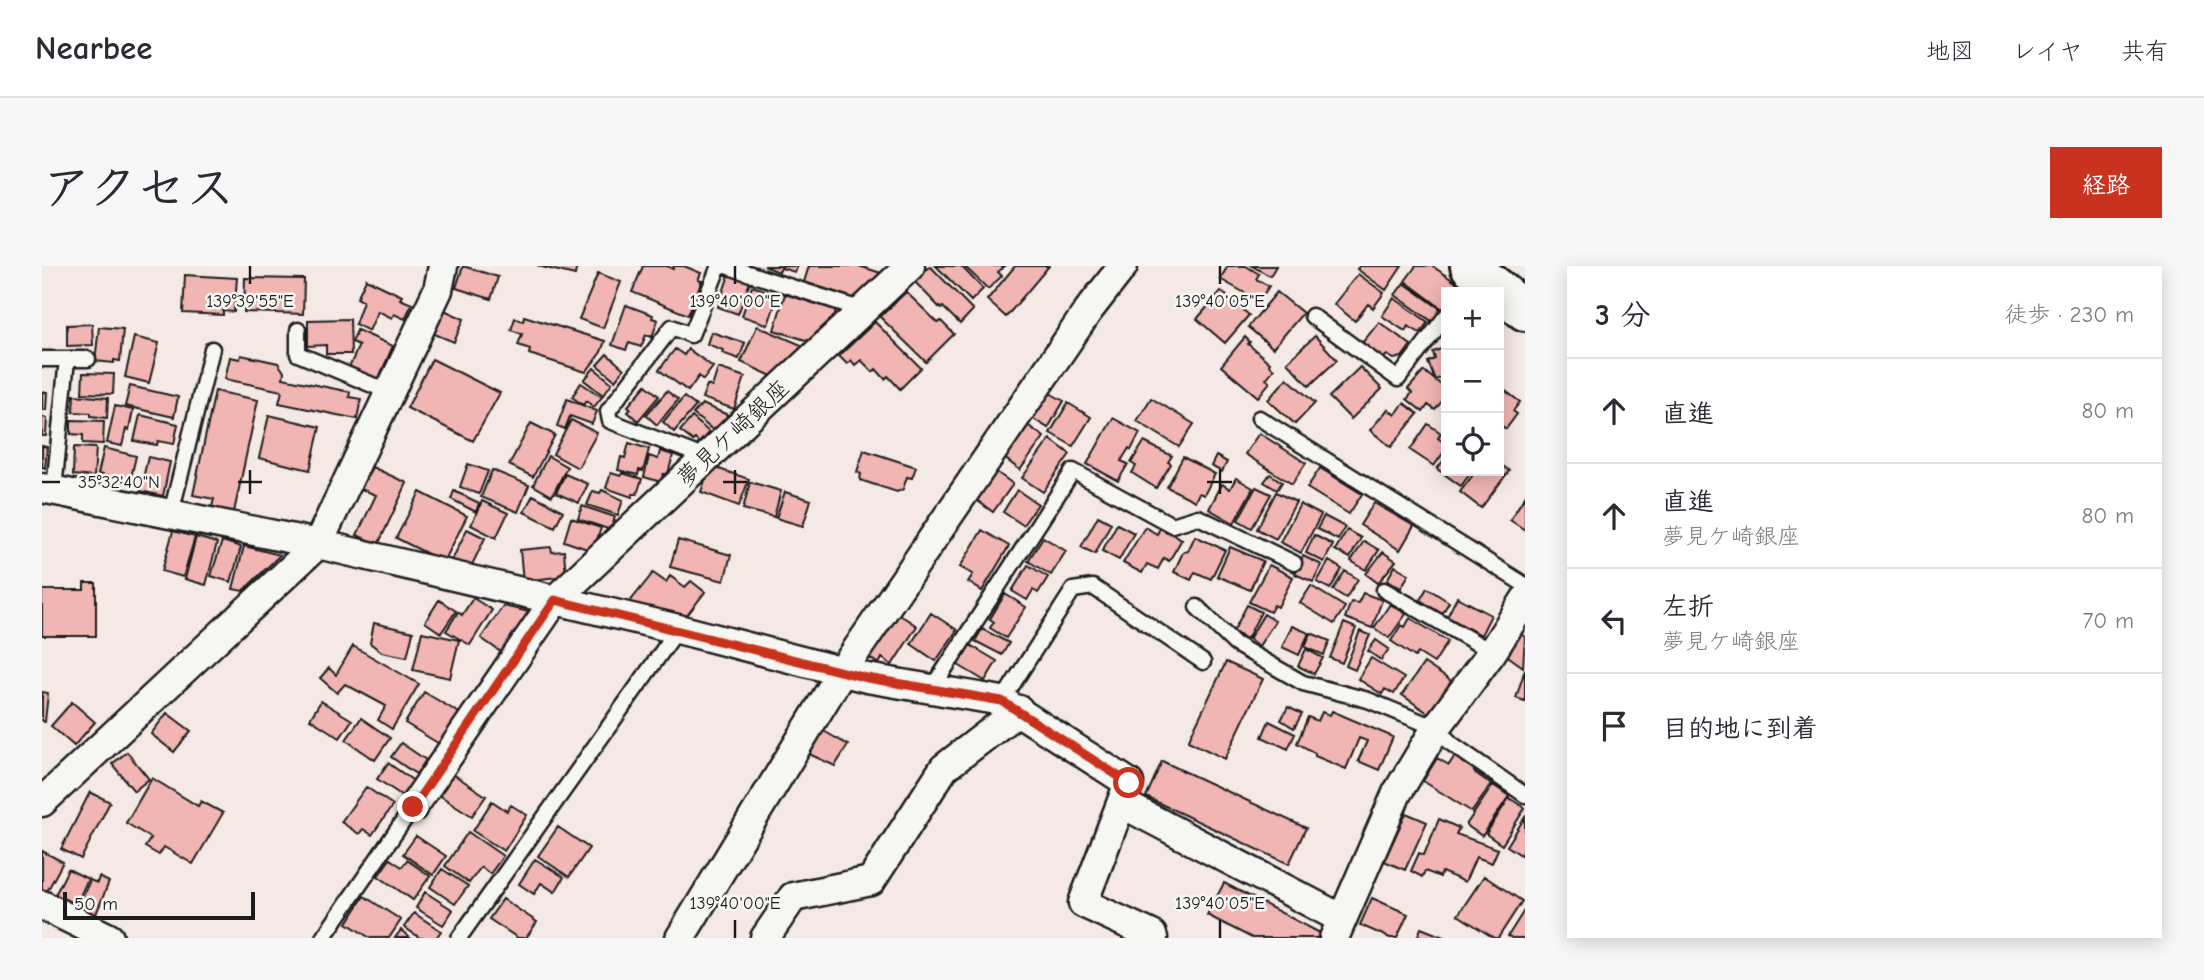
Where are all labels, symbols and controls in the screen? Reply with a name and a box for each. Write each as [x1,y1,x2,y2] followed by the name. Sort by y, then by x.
[35,29,153,67] text: Nearbee
[1926,37,1974,65] text: 地図
[2012,37,2083,65] text: レイヤ
[2121,37,2169,65] text: 共有
[2050,147,2162,218] button: 経路
[42,160,235,216] text: アクセス
[1441,287,1504,476] map controls
[1441,287,1504,350] button: +
[206,291,294,312] text: 139°39'55"E
[689,291,781,312] text: 139°40'00"E
[1175,291,1265,312] text: 139°40'05"E
[1595,298,1650,333] text: 3 分
[2004,301,2134,328] text: 徒歩 · 230 m
[1441,350,1504,413] button: −
[671,374,795,492] street label: 夢見ケ崎銀座
[1595,392,1633,430] icon: ahead
[2081,397,2134,424] text: 80 m
[1662,399,1714,429] text: 直進
[1441,413,1504,476] button: locate
[78,472,160,493] text: 35°32'40"N
[1662,487,1714,517] text: 直進
[1595,497,1633,535] icon: ahead
[2081,502,2134,529] text: 80 m
[1662,523,1800,550] text: 夢見ケ崎銀座
[1662,592,1714,622] text: 左折
[1595,602,1633,640] icon: left
[2082,607,2134,634] text: 70 m
[1662,628,1800,655] text: 夢見ケ崎銀座
[1595,707,1633,745] icon: arrive
[1662,714,1818,744] text: 目的地に到着
[1113,767,1144,798] route start
[397,791,428,822] route end
[63,889,256,921] scale bar
[74,893,118,915] text: 50 m
[689,893,781,914] text: 139°40'00"E
[1175,893,1265,914] text: 139°40'05"E

